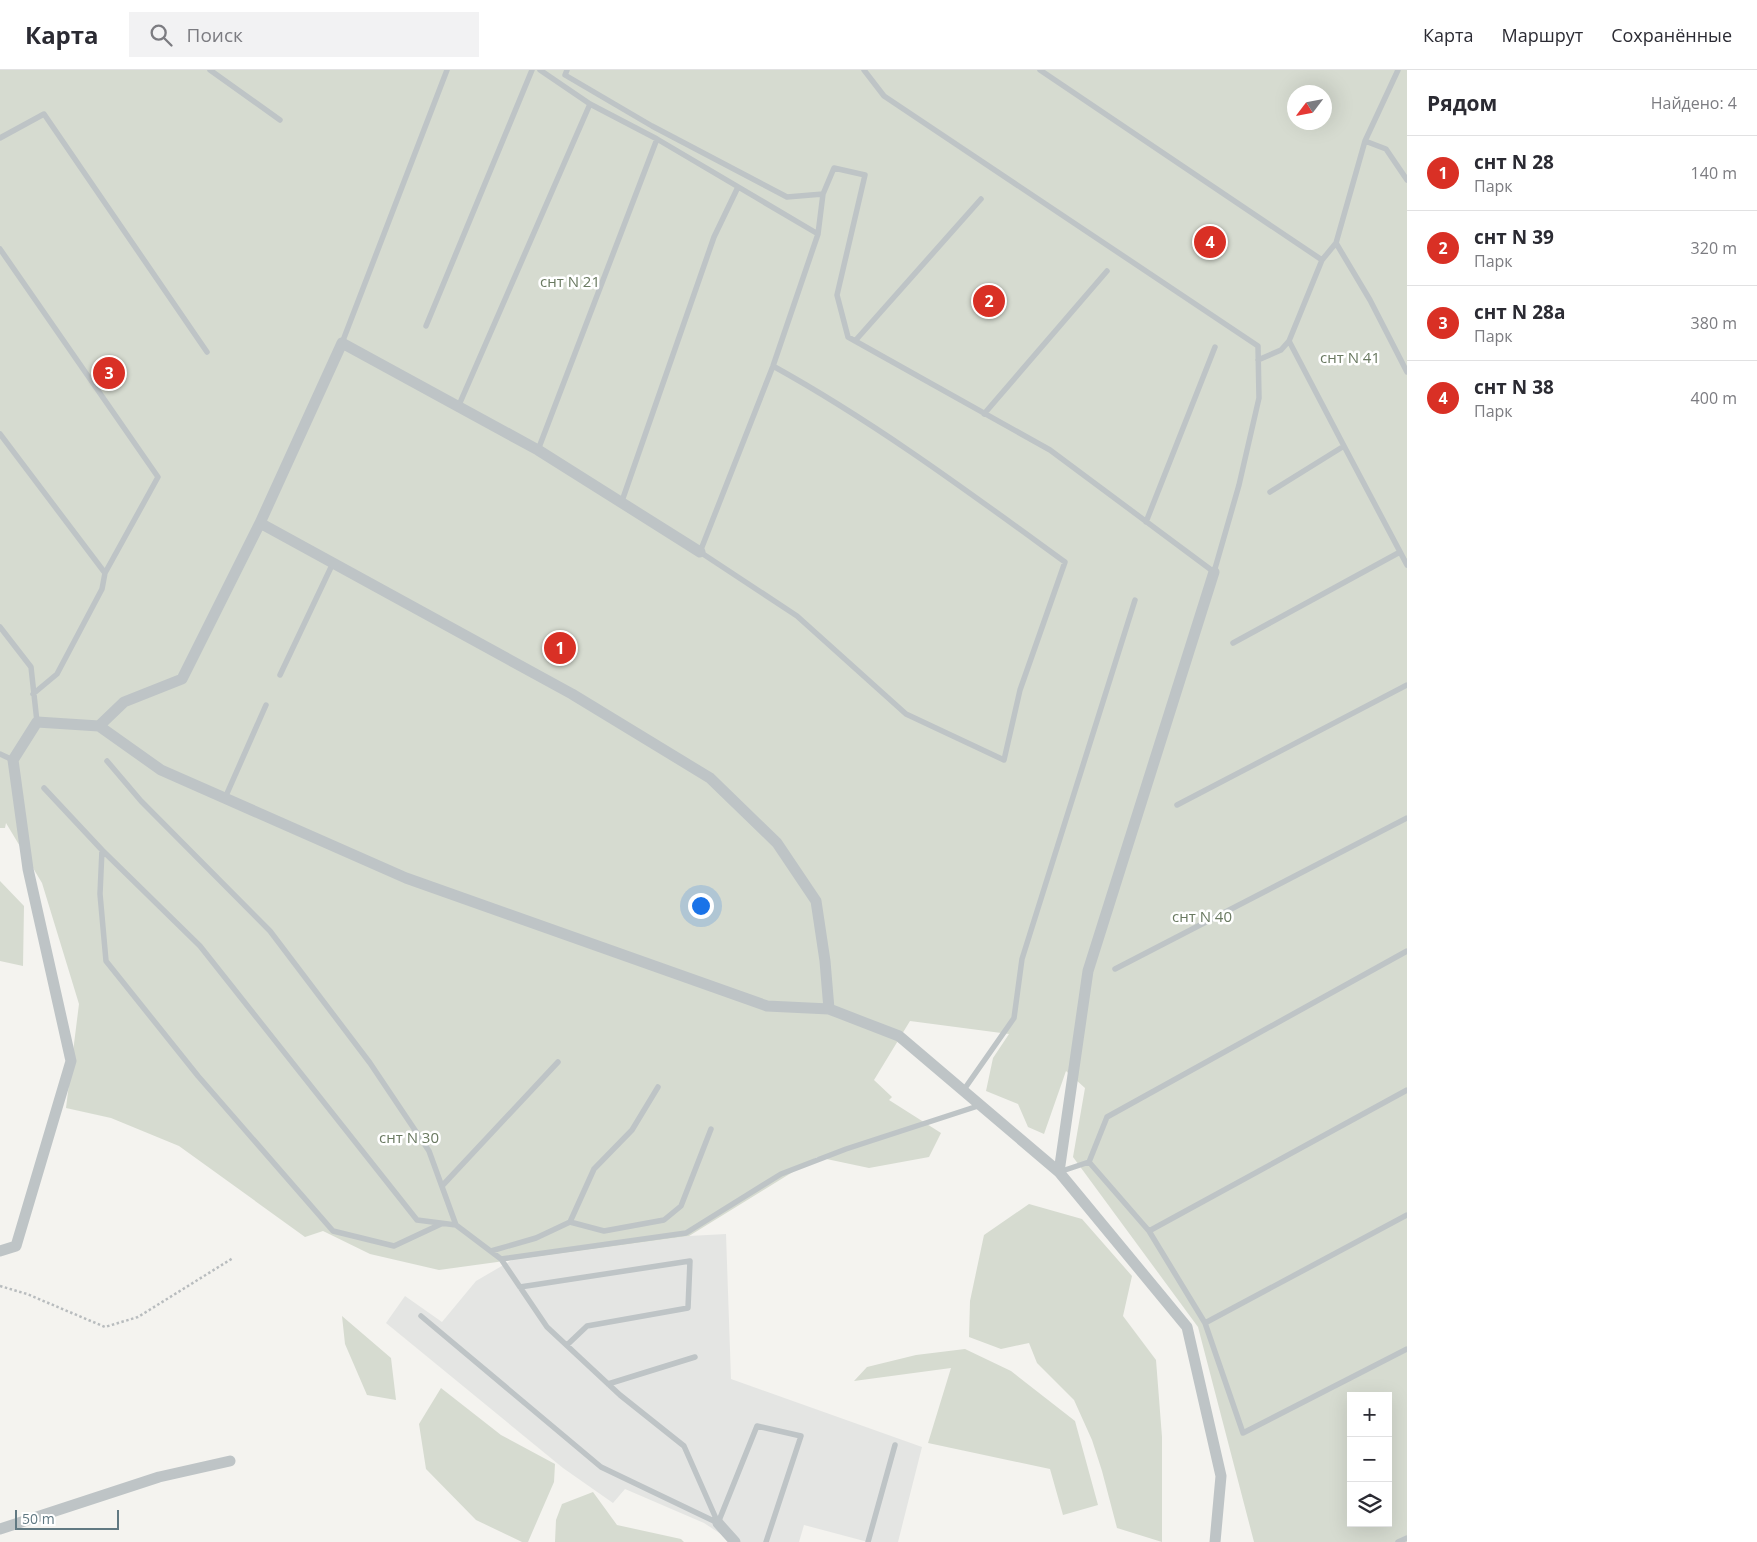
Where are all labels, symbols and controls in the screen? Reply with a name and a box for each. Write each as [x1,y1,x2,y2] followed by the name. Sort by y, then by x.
[129,12,479,57] search box
[25,18,99,51] text: Карта
[147,21,175,49] icon: search
[187,22,243,48] text: Поиск
[1423,23,1473,47] text: Карта
[1501,23,1583,47] text: Маршрут
[1611,23,1732,47] text: Сохранённые
[1287,85,1332,130] north arrow
[1427,89,1497,117] text: Рядом
[1651,92,1737,114] text: Найдено: 4
[1474,149,1554,175] text: снт N 28
[1438,162,1448,184] text: 1
[1691,162,1737,184] text: 140 m
[1474,175,1513,197] text: Парк
[1194,223,1226,261] pin: 4
[1474,224,1554,250] text: снт N 39
[1438,237,1448,259] text: 2
[1691,237,1737,259] text: 320 m
[1474,250,1513,272] text: Парк
[540,271,600,291] park label: снт N 21
[973,282,1005,320] pin: 2
[1474,299,1565,325] text: снт N 28а
[1438,312,1448,334] text: 3
[1691,312,1737,334] text: 380 m
[1474,325,1513,347] text: Парк
[1320,347,1380,367] park label: снт N 41
[93,354,125,392] pin: 3
[1474,374,1554,400] text: снт N 38
[1438,387,1448,409] text: 4
[1691,387,1737,409] text: 400 m
[1474,400,1513,422] text: Парк
[544,629,576,667] pin: 1
[688,893,714,919] your location
[1172,906,1232,926] park label: снт N 40
[379,1127,439,1147] park label: снт N 30
[1347,1392,1392,1527] map controls
[1347,1392,1392,1437] button: +
[1347,1437,1392,1482] button: −
[1347,1482,1392,1527] button: layers
[15,1507,119,1530] scale bar
[22,1509,55,1528] text: 50 m

